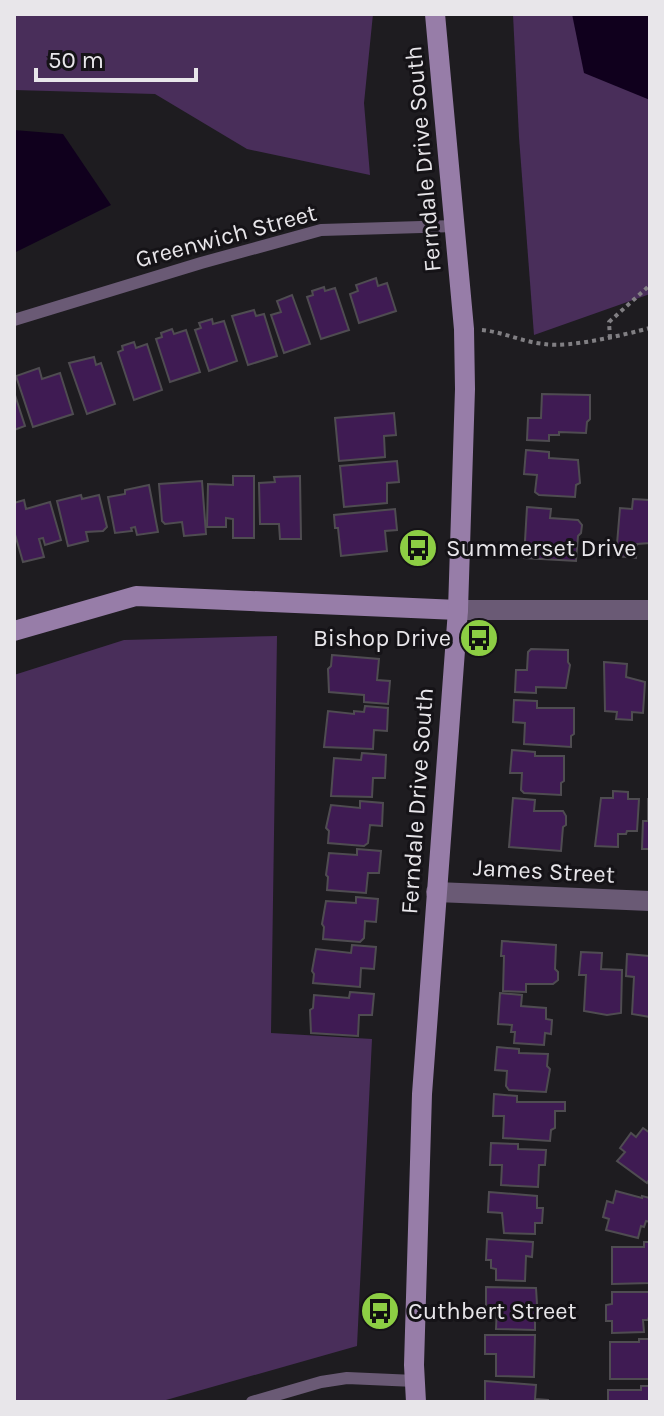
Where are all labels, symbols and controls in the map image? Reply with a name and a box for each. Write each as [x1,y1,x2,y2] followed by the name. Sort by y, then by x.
[36,32,196,82] scale bar
[399,45,447,273] street label: Ferndale Drive South
[48,46,104,74] text: 50 m
[132,198,320,274] street label: Greenwich Street
[397,527,439,569] bus stop icon: Summerset Drive
[446,534,637,562] place label: Summerset Drive
[458,617,500,659] bus stop icon: Bishop Drive
[313,624,451,652] place label: Bishop Drive
[395,687,439,915] street label: Ferndale Drive South
[472,853,616,889] street label: James Street
[359,1290,401,1332] bus stop icon: Cuthbert Street
[408,1297,577,1325] place label: Cuthbert Street

